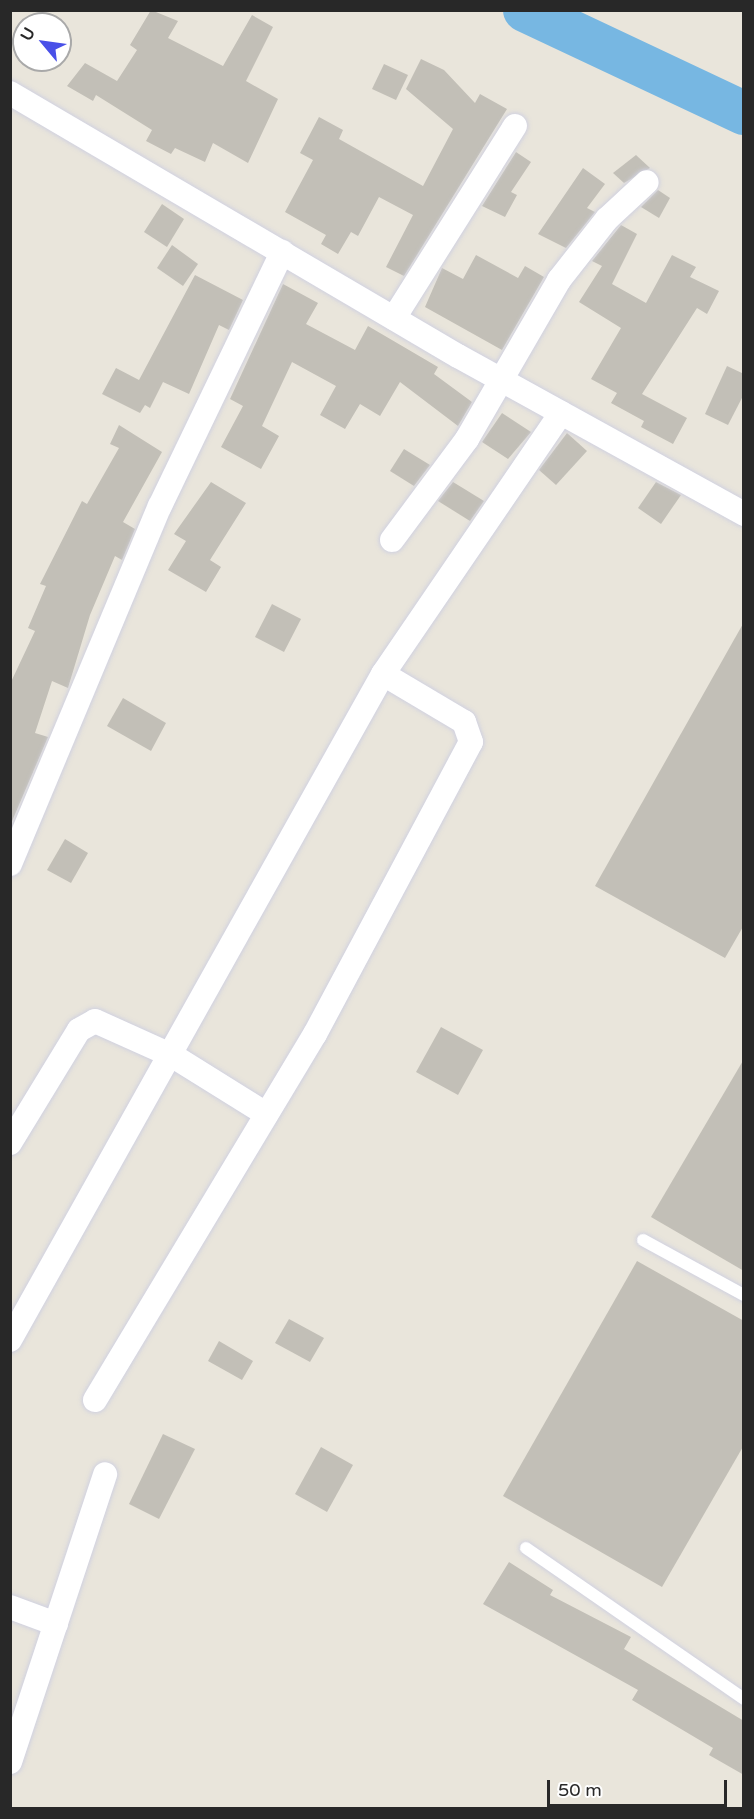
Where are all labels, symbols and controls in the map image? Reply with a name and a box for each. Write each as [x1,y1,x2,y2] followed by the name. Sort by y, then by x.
[12,12,72,72] north arrow
[16,24,40,44] text: U
[550,1768,730,1806] scale bar
[558,1779,602,1801] text: 50 m

